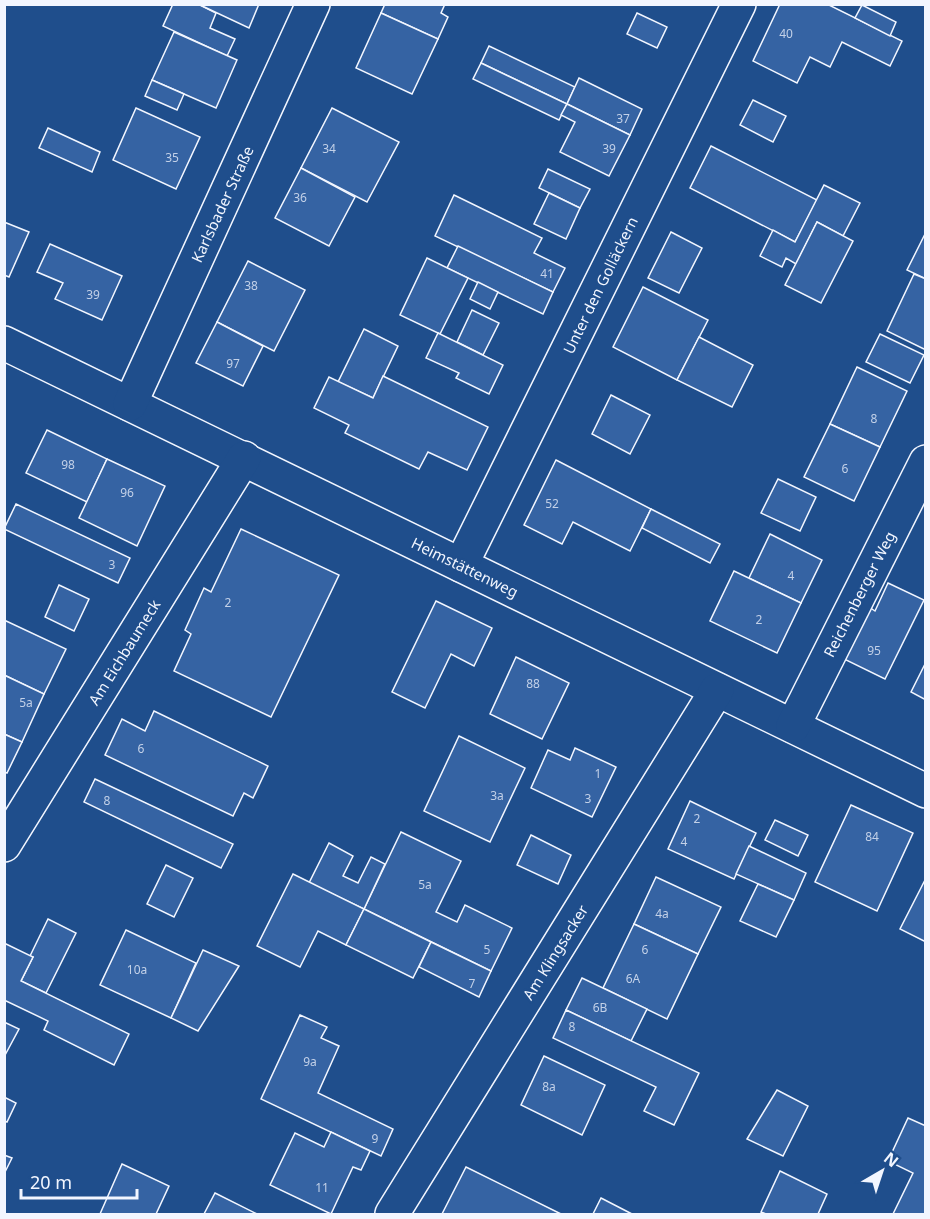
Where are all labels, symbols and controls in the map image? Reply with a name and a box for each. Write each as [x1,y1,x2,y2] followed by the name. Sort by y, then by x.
[779,25,793,42] house number: 40
[616,110,630,127] house number: 37
[322,140,336,157] house number: 34
[602,140,616,157] house number: 39
[186,143,258,265] street label: Karlsbader Straße
[165,149,179,166] house number: 35
[293,189,307,206] house number: 36
[558,213,642,357] street label: Unter den Golläckern
[540,265,554,282] house number: 41
[244,277,258,294] house number: 38
[86,286,100,303] house number: 39
[226,355,240,372] house number: 97
[871,410,878,427] house number: 8
[61,456,75,473] house number: 98
[842,460,849,477] house number: 6
[120,484,134,501] house number: 96
[545,495,559,512] house number: 52
[819,528,899,660] street label: Reichenberger Weg
[408,532,522,602] street label: Heimstättenweg
[109,556,116,573] house number: 3
[788,567,795,584] house number: 4
[225,594,232,611] house number: 2
[84,595,164,709] street label: Am Eichbaumeck
[756,611,763,628] house number: 2
[867,642,881,659] house number: 95
[526,675,540,692] house number: 88
[19,694,33,711] house number: 5a
[138,740,145,757] house number: 6
[595,765,601,782] house number: 1
[490,787,504,804] house number: 3a
[585,790,592,807] house number: 3
[104,792,111,809] house number: 8
[694,810,701,827] house number: 2
[865,828,879,845] house number: 84
[681,833,688,850] house number: 4
[418,876,432,893] house number: 5a
[518,901,592,1003] street label: Am Klingsacker
[655,905,669,922] house number: 4a
[484,941,491,958] house number: 5
[642,941,649,958] house number: 6
[127,961,147,978] house number: 10a
[626,970,641,987] house number: 6A
[469,975,476,992] house number: 7
[593,999,608,1016] house number: 6B
[569,1018,576,1035] house number: 8
[303,1053,317,1070] house number: 9a
[542,1078,556,1095] house number: 8a
[372,1130,379,1147] house number: 9
[852,1141,912,1201] north arrow
[879,1147,903,1172] text: N
[21,1162,136,1200] scale bar
[30,1170,72,1194] text: 20 m
[315,1179,329,1196] house number: 11

